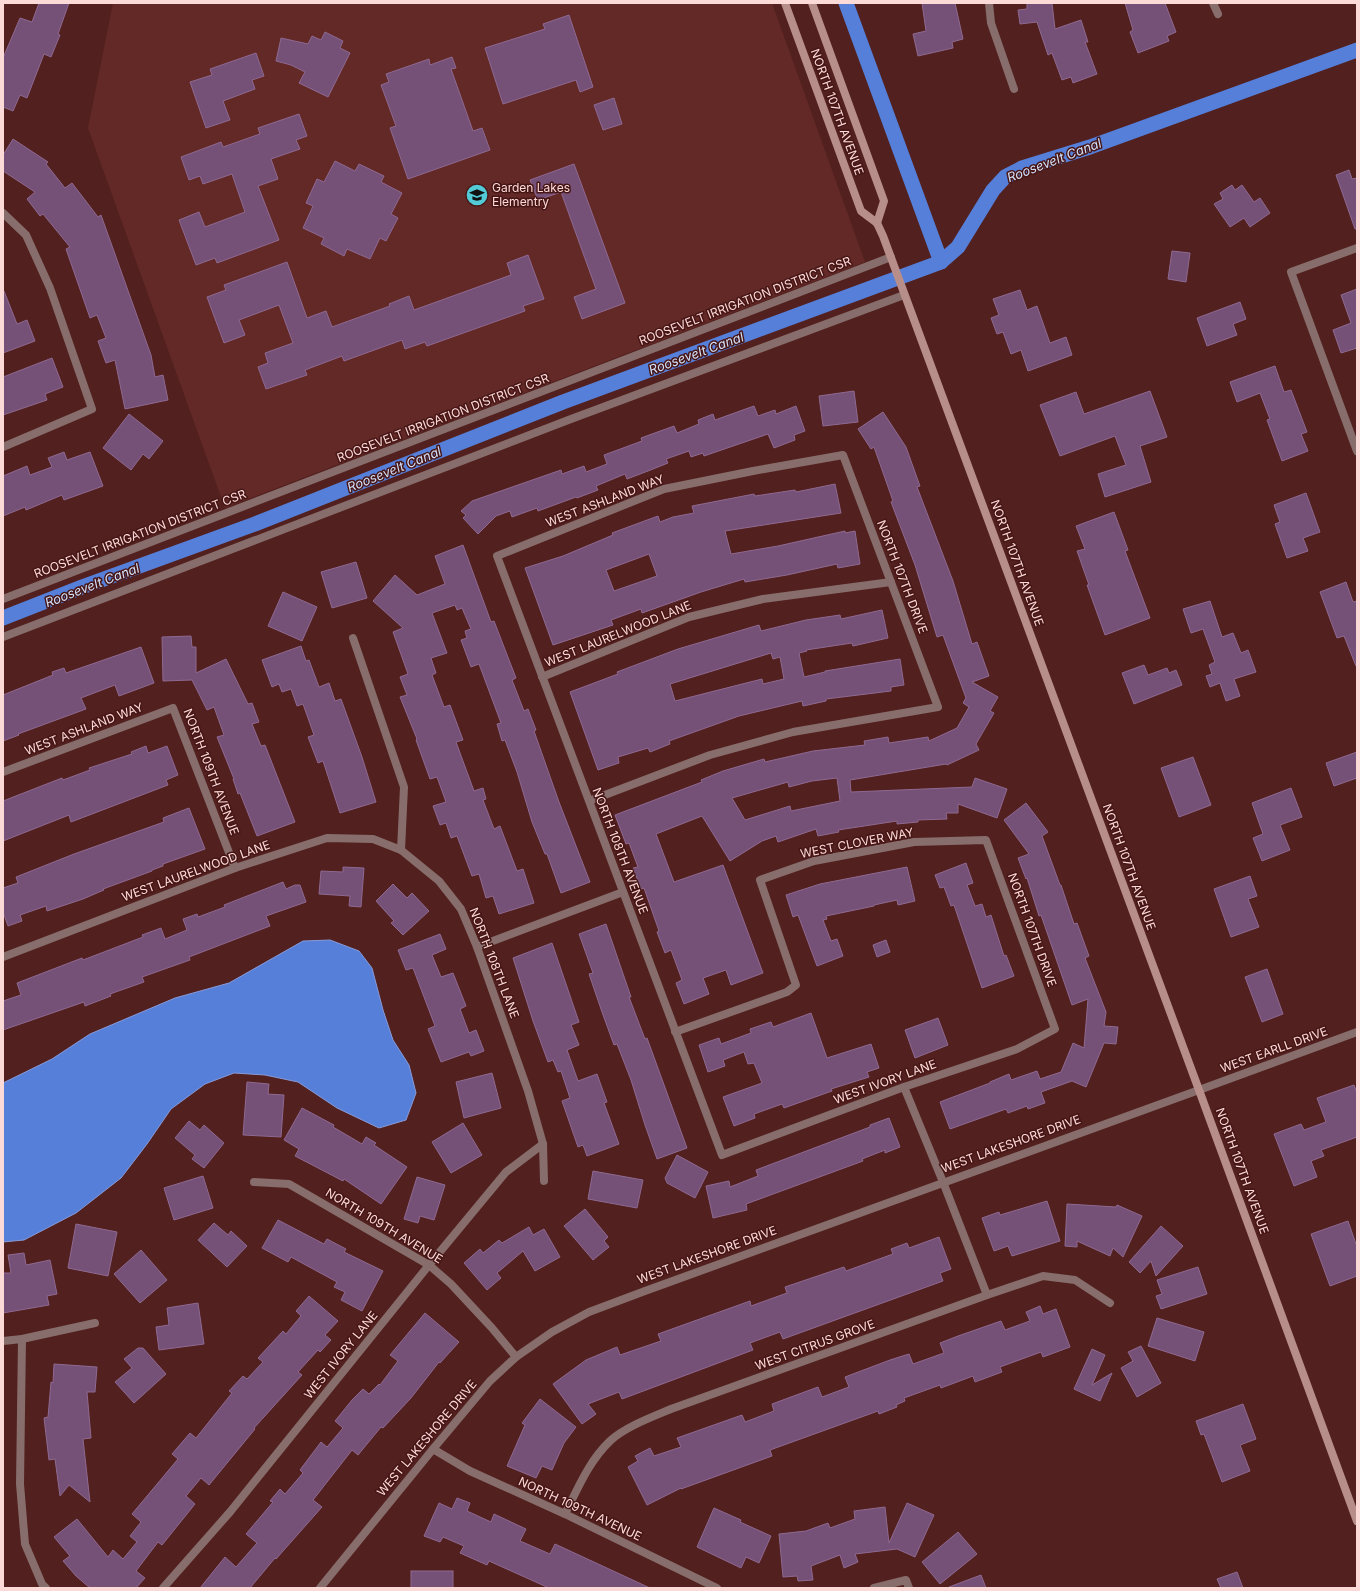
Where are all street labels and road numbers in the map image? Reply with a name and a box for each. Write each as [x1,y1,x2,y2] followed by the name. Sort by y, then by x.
[808,47,867,177] street label: NORTH 107TH AVENUE
[637,253,853,348] street label: ROOSEVELT IRRIGATION DISTRICT CSR
[335,370,551,465] street label: ROOSEVELT IRRIGATION DISTRICT CSR
[544,471,666,530] street label: WEST ASHLAND WAY
[32,486,248,581] street label: ROOSEVELT IRRIGATION DISTRICT CSR
[988,498,1047,628] street label: NORTH 107TH AVENUE
[874,518,931,636] street label: NORTH 107TH DRIVE
[542,597,693,670] street label: WEST LAURELWOOD LANE
[23,699,145,758] street label: WEST ASHLAND WAY
[180,707,242,837] street label: NORTH 109TH AVENUE
[589,786,651,916] street label: NORTH 108TH AVENUE
[1100,802,1159,932] street label: NORTH 107TH AVENUE
[799,824,915,861] street label: WEST CLOVER WAY
[120,837,272,904] street label: WEST LAURELWOOD LANE
[1005,871,1060,989] street label: NORTH 107TH DRIVE
[466,905,522,1020] street label: NORTH 108TH LANE
[1218,1023,1330,1076] street label: WEST EARLL DRIVE
[831,1056,938,1107] street label: WEST IVORY LANE
[1213,1106,1272,1236] street label: NORTH 107TH AVENUE
[939,1111,1083,1176] street label: WEST LAKESHORE DRIVE
[323,1185,446,1267] street label: NORTH 109TH AVENUE
[635,1222,779,1287] street label: WEST LAKESHORE DRIVE
[301,1308,381,1402] street label: WEST IVORY LANE
[753,1316,877,1373] street label: WEST CITRUS GROVE
[373,1376,480,1499] street label: WEST LAKESHORE DRIVE
[516,1473,644,1544] street label: NORTH 109TH AVENUE

